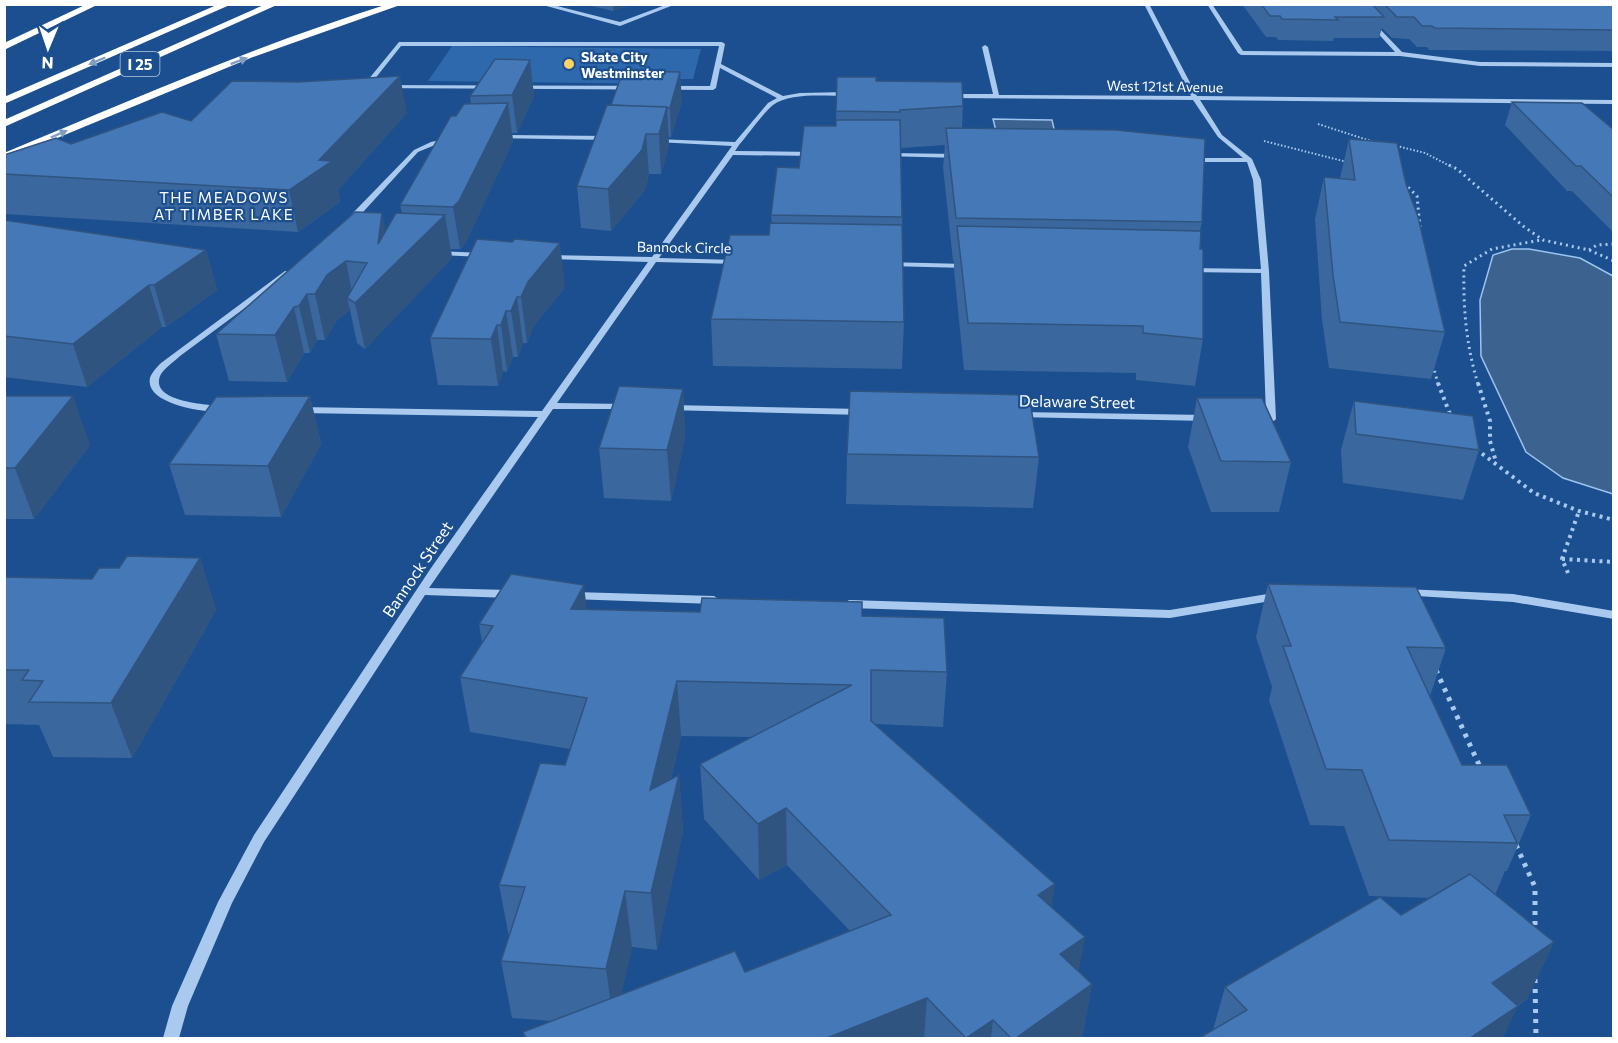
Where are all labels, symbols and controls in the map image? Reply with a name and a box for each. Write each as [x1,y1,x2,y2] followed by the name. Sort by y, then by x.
[18,18,78,78] north arrow
[581,48,664,81] place label: Skate City Westminster
[120,52,160,76] road number: I 25
[41,54,54,73] text: N
[88,56,106,66] one-way arrow
[231,56,249,66] one-way arrow
[562,57,576,71] marker: Skate City Westminster
[1107,76,1223,96] street label: West 121st Avenue
[50,129,68,139] one-way arrow
[154,188,294,223] district label: THE MEADOWS AT TIMBER LAKE
[637,238,731,256] street label: Bannock Circle
[1019,390,1136,412] street label: Delaware Street
[378,517,456,621] street label: Bannock Street

